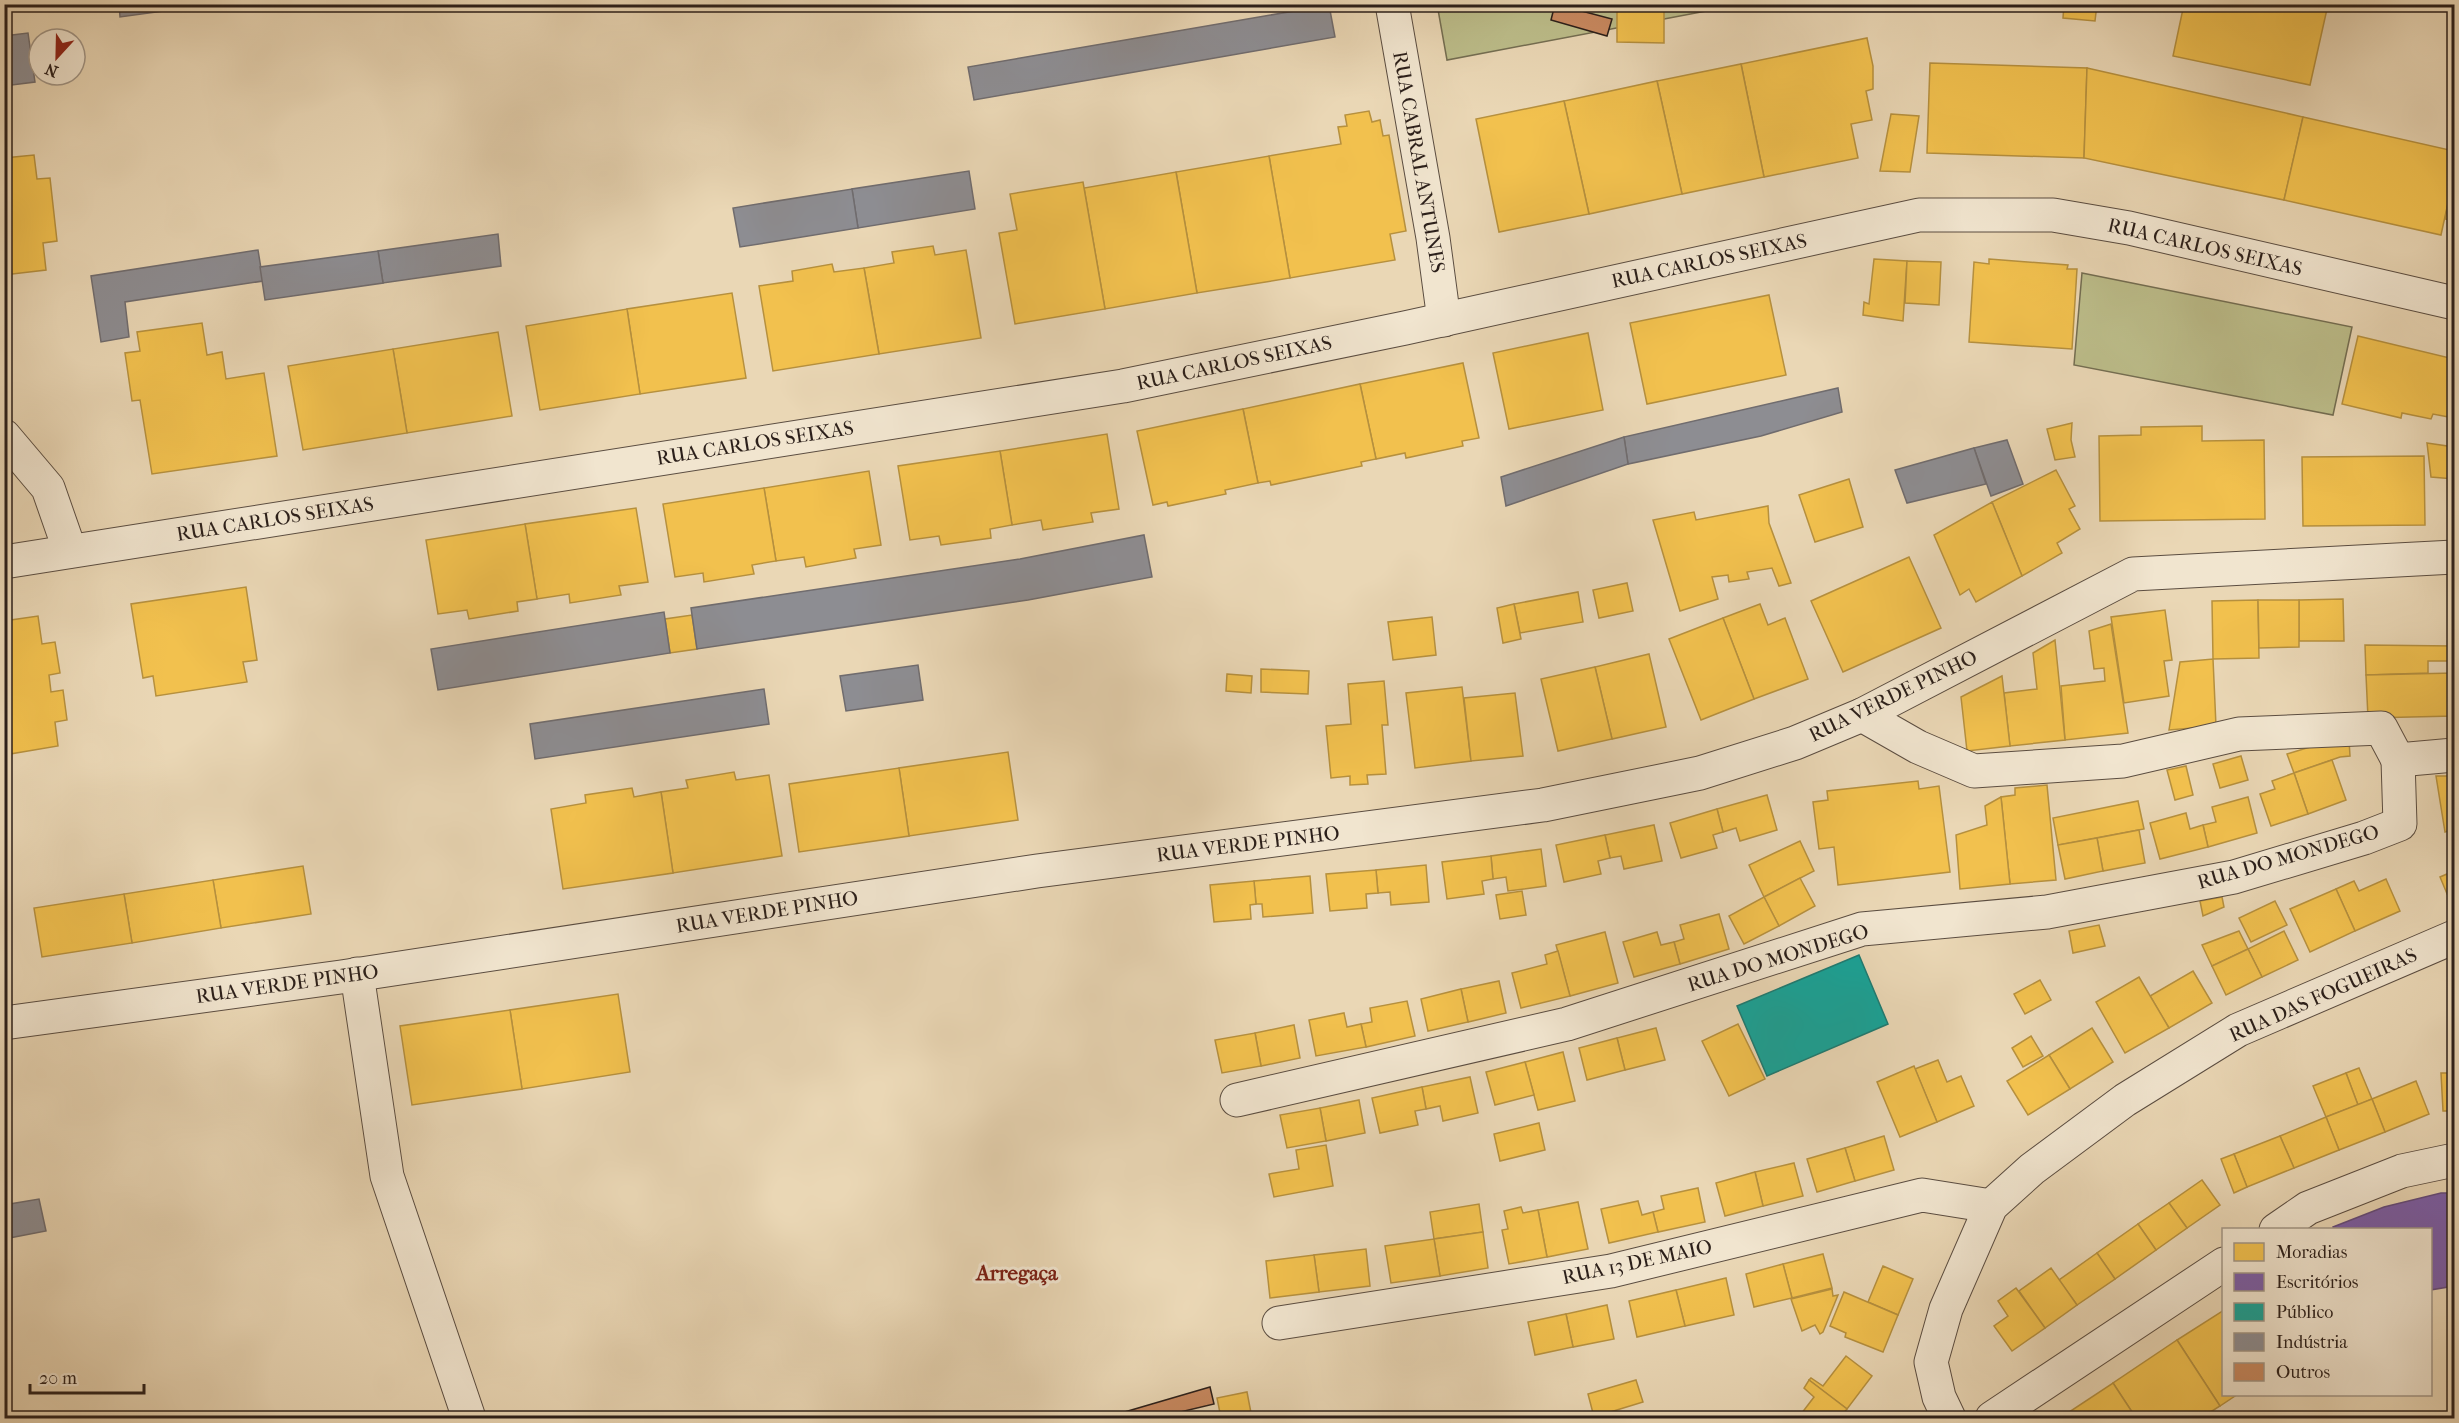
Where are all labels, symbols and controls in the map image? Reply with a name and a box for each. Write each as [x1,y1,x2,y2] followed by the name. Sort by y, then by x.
[27,27,87,87] north arrow
[1388,49,1450,275] street label: RUA CABRAL ANTUNES
[42,59,61,82] text: N
[2105,213,2305,281] street label: RUA CARLOS SEIXAS
[1609,229,1809,293] street label: RUA CARLOS SEIXAS
[1134,331,1334,395] street label: RUA CARLOS SEIXAS
[655,416,855,470] street label: RUA CARLOS SEIXAS
[175,492,375,546] street label: RUA CARLOS SEIXAS
[1805,645,1981,747] street label: RUA VERDE PINHO
[2194,820,2382,894] street label: RUA DO MONDEGO
[1155,821,1341,867] street label: RUA VERDE PINHO
[674,886,860,938] street label: RUA VERDE PINHO
[1685,920,1871,996] street label: RUA DO MONDEGO
[2226,943,2420,1047] street label: RUA DAS FOGUEIRAS
[194,960,380,1008] street label: RUA VERDE PINHO
[2222,1228,2432,1396] legend
[1560,1235,1714,1289] street label: RUA 13 DE MAIO
[2276,1242,2348,1263] text: Moradias
[974,1261,1059,1286] district label: Arregaça
[2276,1272,2359,1293] text: Escritórios
[2276,1302,2333,1323] text: Público
[2276,1332,2348,1353] text: Indústria
[30,1357,144,1395] scale bar
[2276,1362,2330,1383] text: Outros
[39,1368,77,1389] text: 20 m

